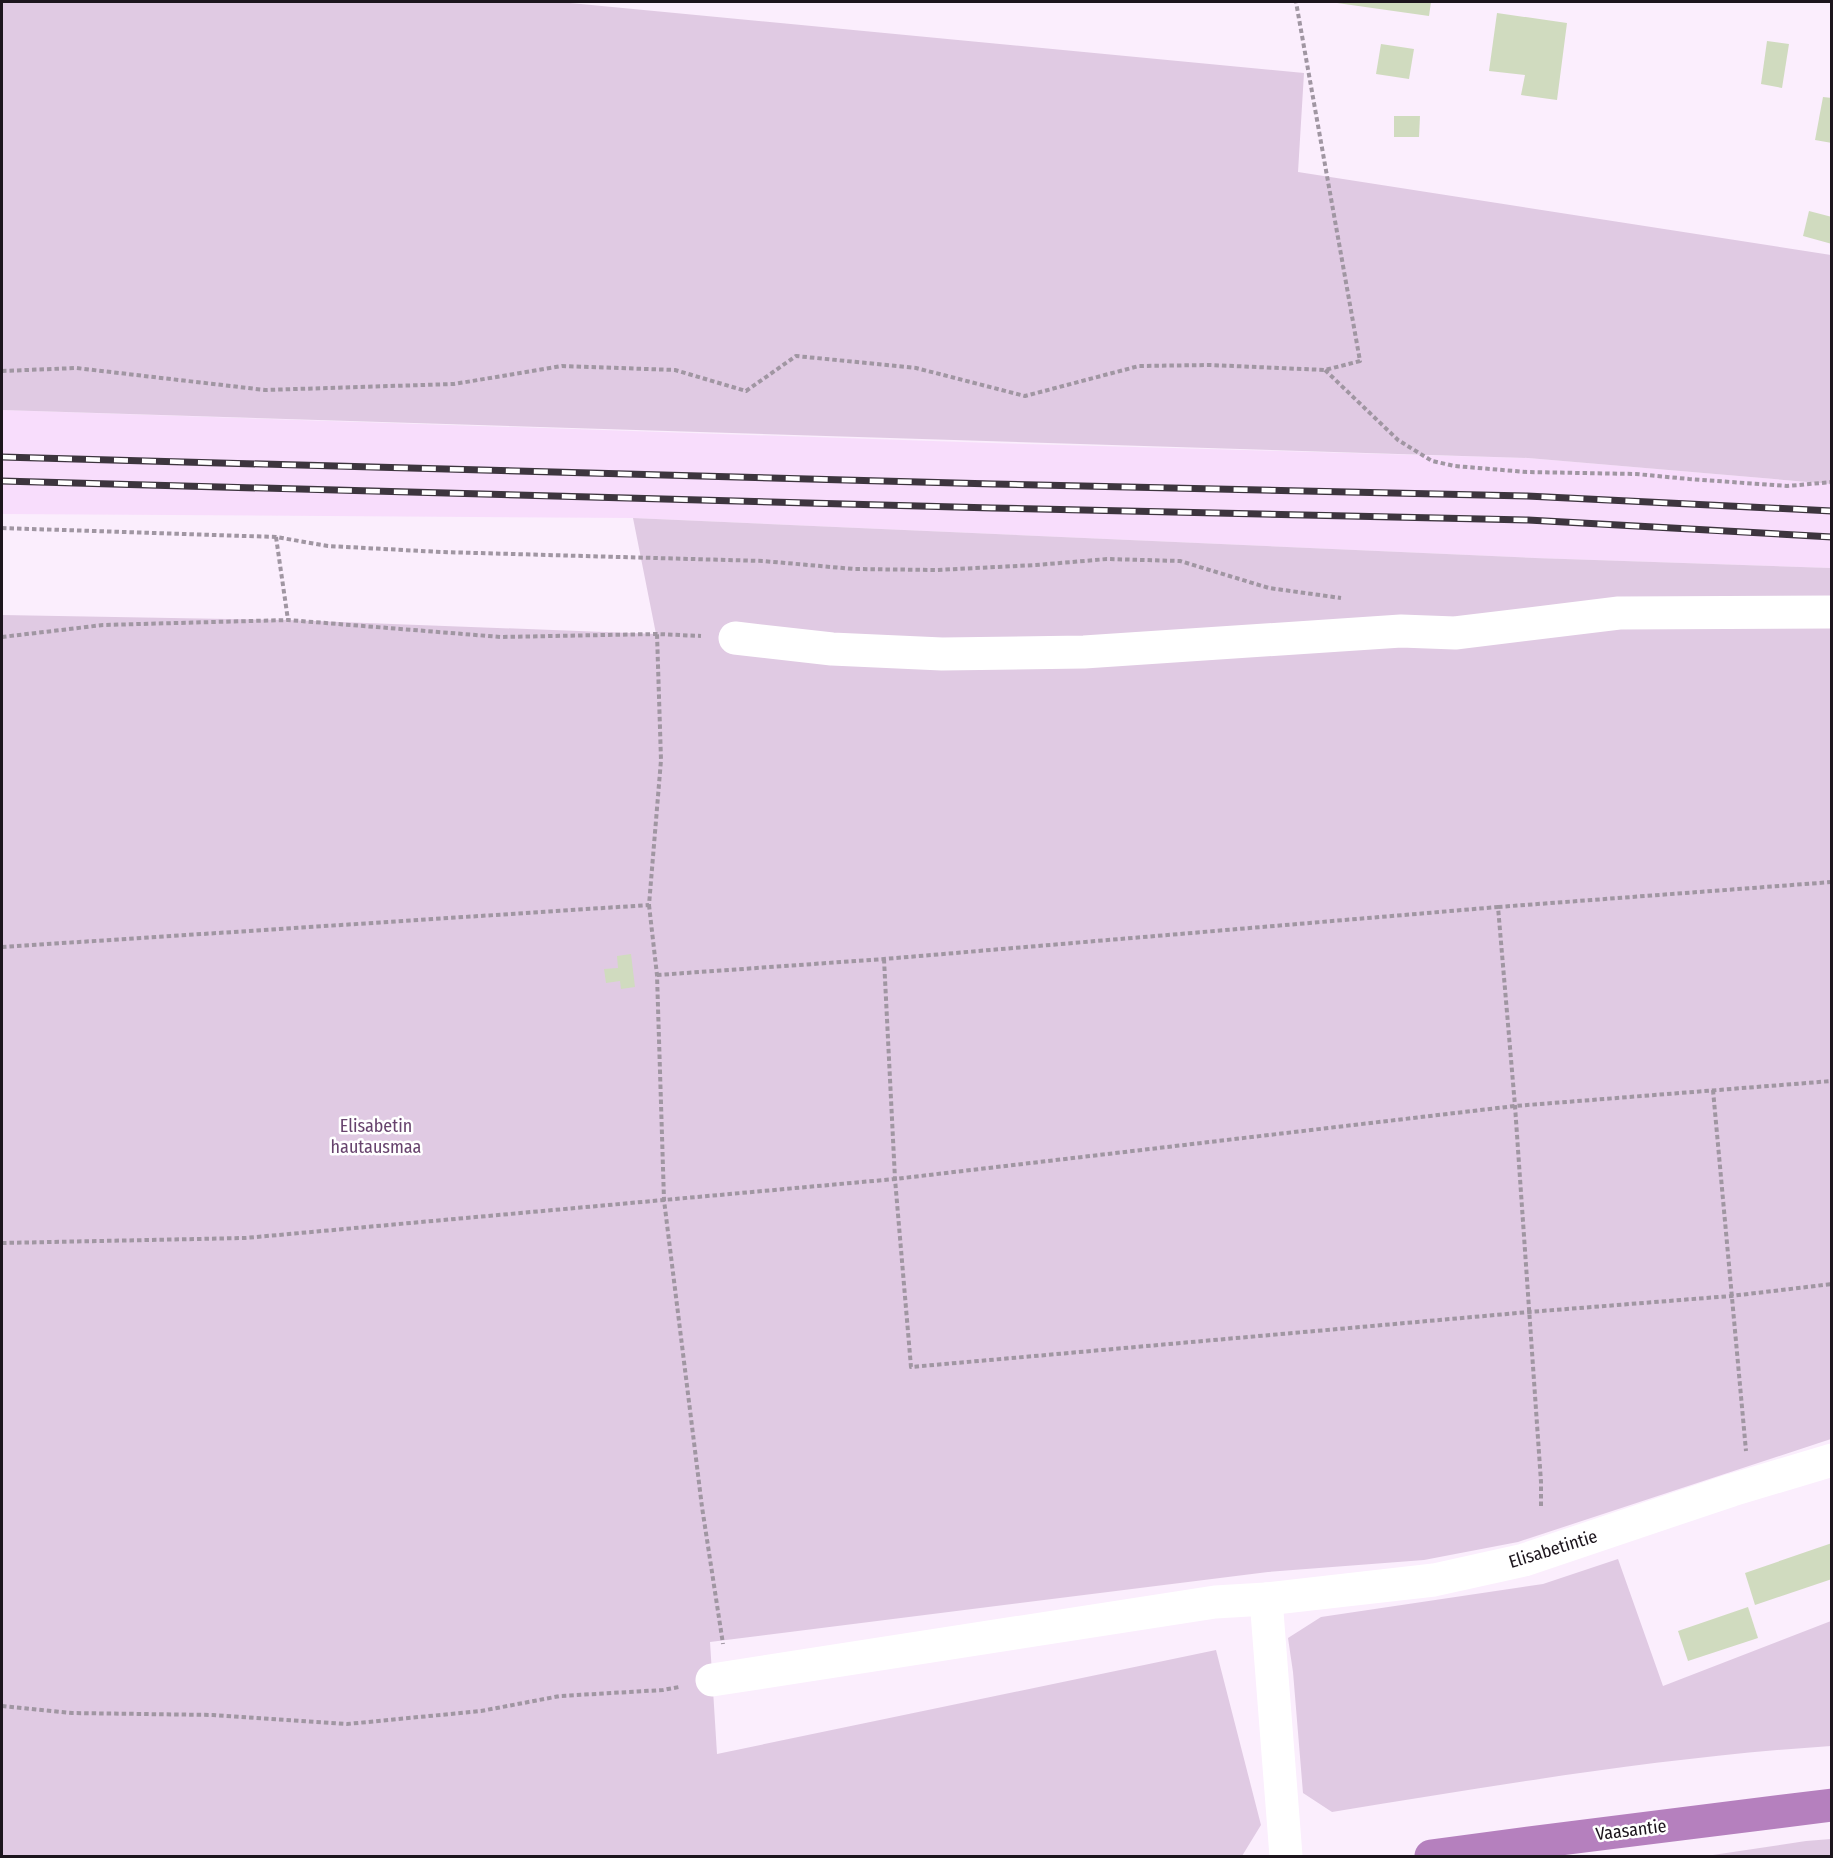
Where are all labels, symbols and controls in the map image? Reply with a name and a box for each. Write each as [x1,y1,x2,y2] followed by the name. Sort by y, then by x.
[331,1115,422,1158] park label: Elisabetin hautausmaa
[1506,1525,1600,1573] street label: Elisabetintie
[1594,1815,1668,1845] street label: Vaasantie

